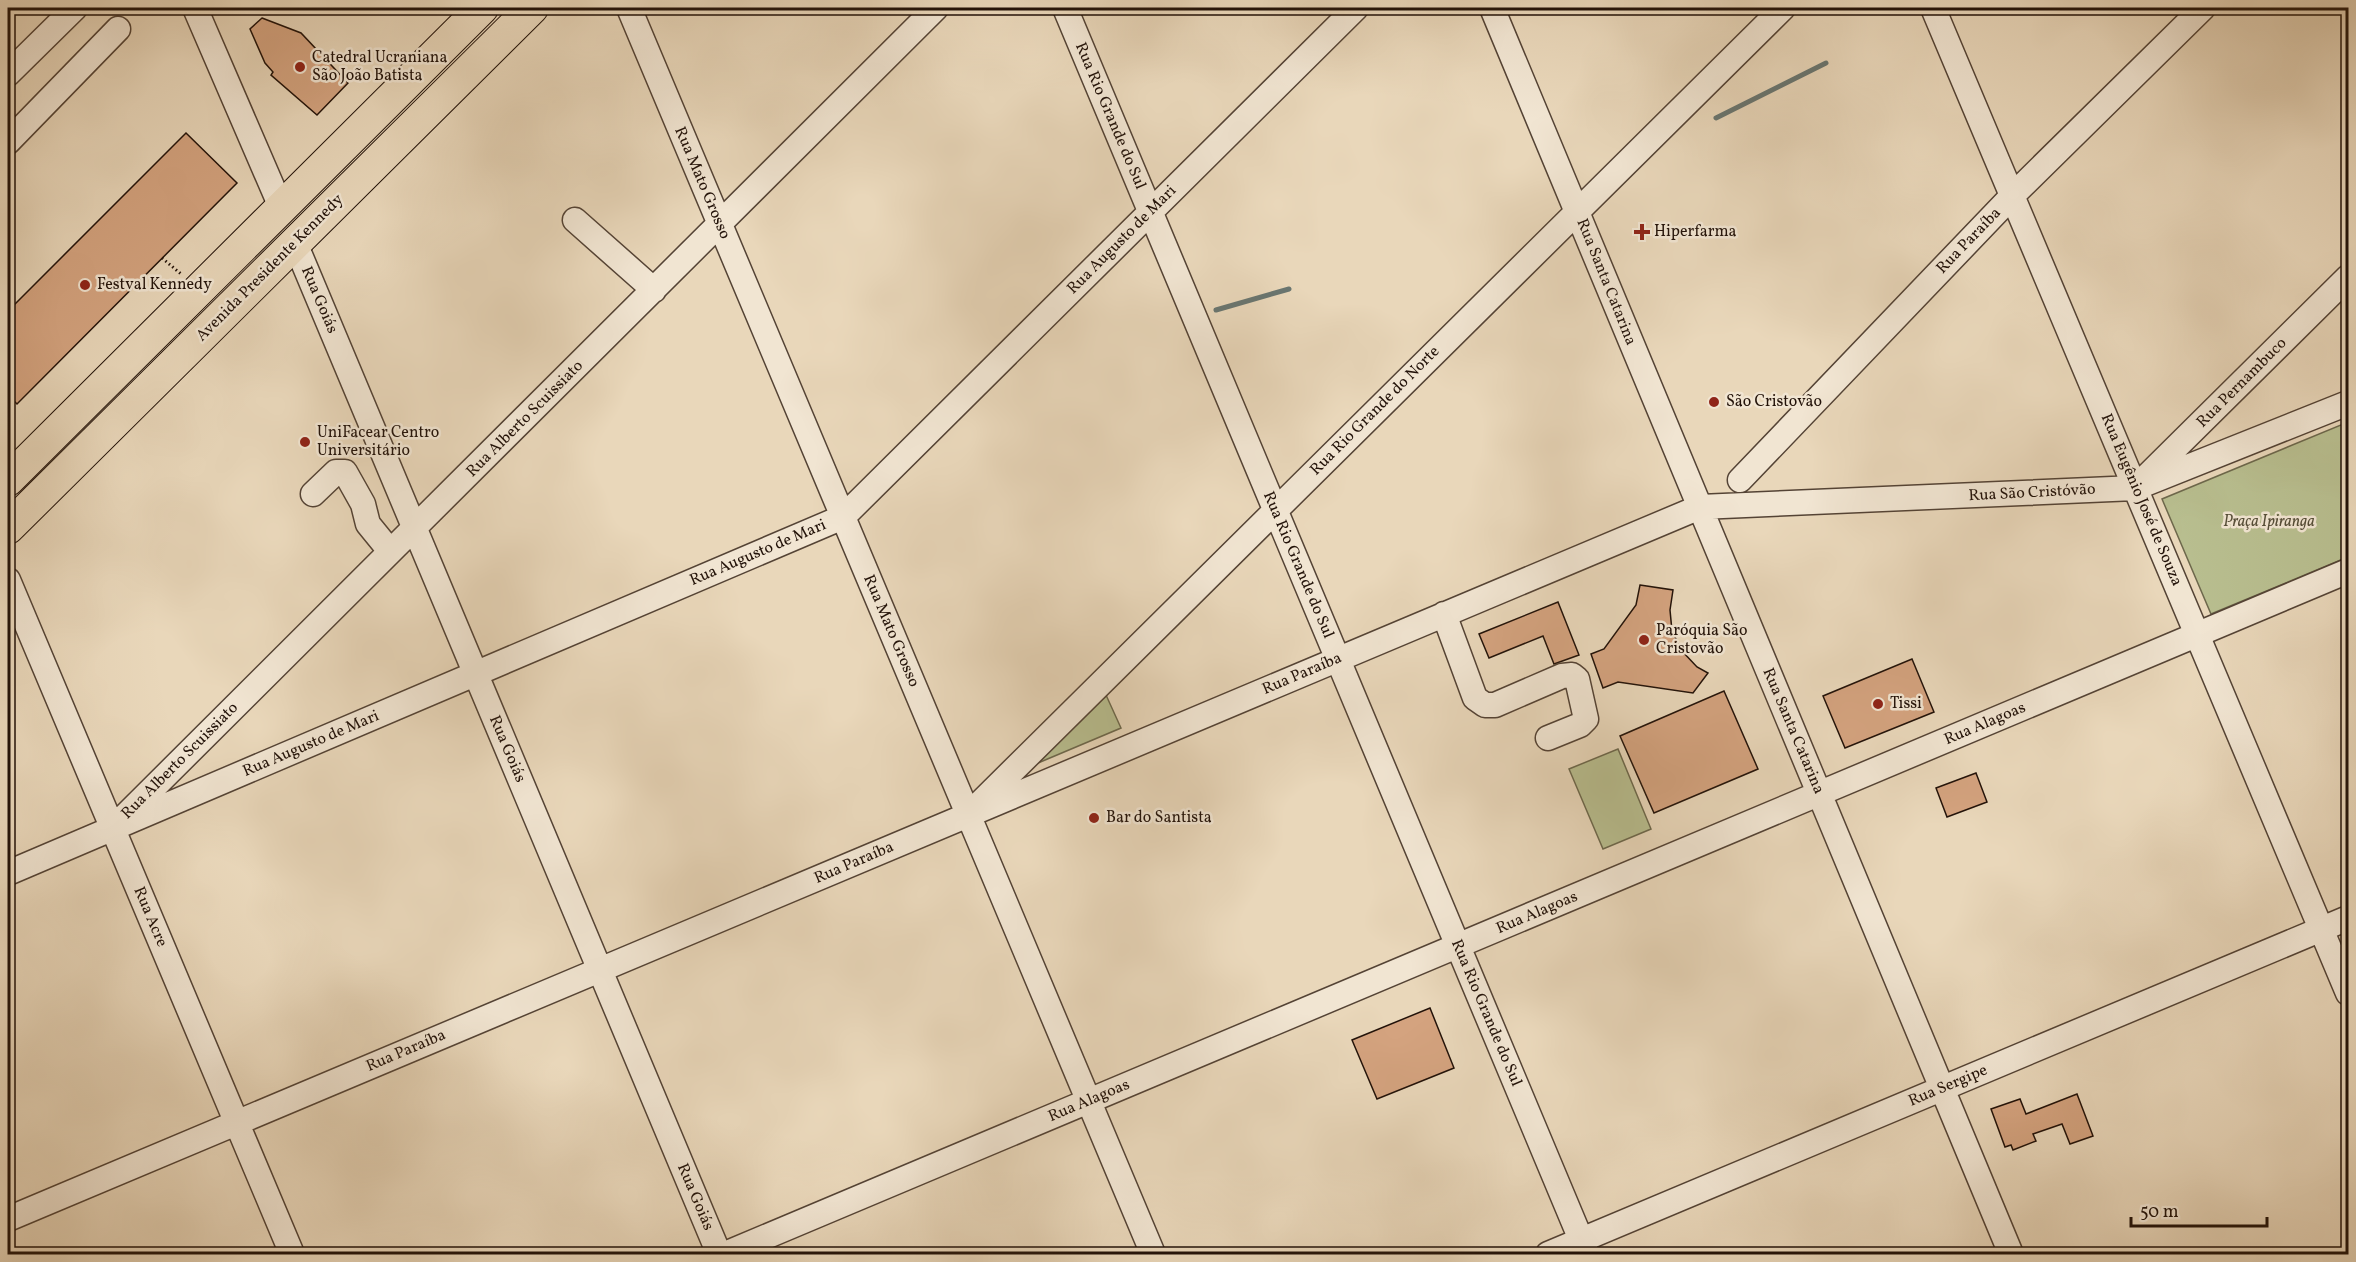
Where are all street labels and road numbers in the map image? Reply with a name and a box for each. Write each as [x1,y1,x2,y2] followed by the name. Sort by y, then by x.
[1069,39,1151,193] street label: Rua Rio Grande do Sul
[668,123,736,243] street label: Rua Mato Grosso
[1062,180,1182,300] street label: Rua Augusto de Mari
[191,189,349,347] street label: Avenida Presidente Kennedy
[1932,203,2006,279] street label: Rua Paraíba
[1571,215,1642,349] street label: Rua Santa Catarina
[295,263,343,337] street label: Rua Goiás
[2192,333,2292,433] street label: Rua Pernambuco
[1305,341,1445,481] street label: Rua Rio Grande do Norte
[462,356,588,482] street label: Rua Alberto Scuissiato
[2095,410,2187,590] street label: Rua Eugênio José de Souza
[1968,479,2096,507] street label: Rua São Cristóvão
[1257,488,1339,642] street label: Rua Rio Grande do Sul
[686,514,830,592] street label: Rua Augusto de Mari
[857,571,925,691] street label: Rua Mato Grosso
[1259,647,1345,701] street label: Rua Paraíba
[1756,665,1830,797] street label: Rua Santa Catarina
[1941,697,2029,751] street label: Rua Alagoas
[117,698,243,824] street label: Rua Alberto Scuissiato
[239,705,383,783] street label: Rua Augusto de Mari
[483,712,531,786] street label: Rua Goiás
[811,836,897,890] street label: Rua Paraíba
[127,883,173,951] street label: Rua Acre
[1493,886,1581,940] street label: Rua Alagoas
[1445,936,1527,1090] street label: Rua Rio Grande do Sul
[363,1024,449,1078] street label: Rua Paraíba
[1905,1059,1991,1113] street label: Rua Sergipe
[1045,1074,1133,1128] street label: Rua Alagoas
[671,1160,719,1234] street label: Rua Goiás

